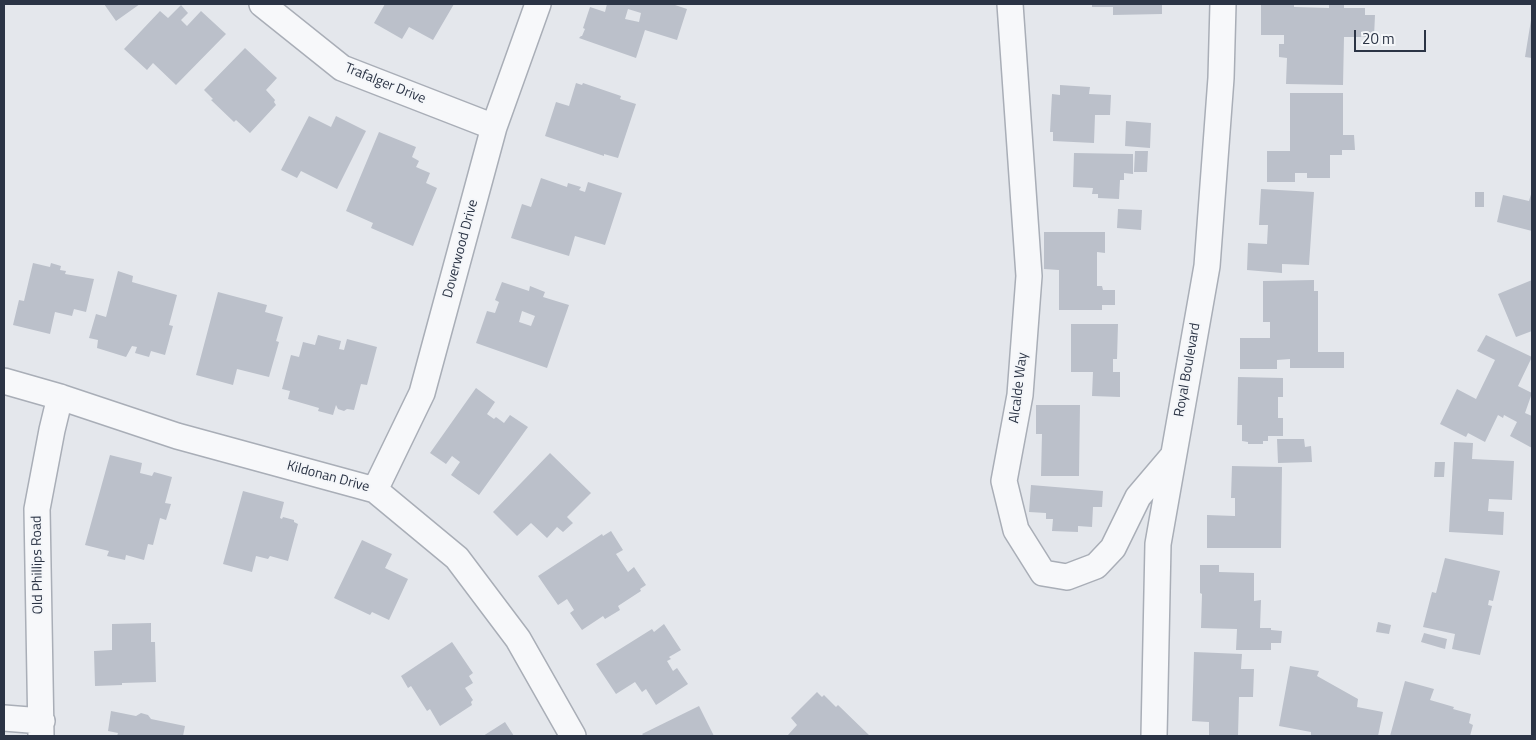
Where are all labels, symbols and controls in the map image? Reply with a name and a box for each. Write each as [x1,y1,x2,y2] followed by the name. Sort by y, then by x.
[1356,20,1428,52] scale bar
[1362,27,1395,50] text: 20 m
[342,60,428,108] street label: Trafalger Drive
[440,198,482,300] street label: Doverwood Drive
[1171,322,1205,418] street label: Royal Boulevard
[1006,352,1032,424] street label: Alcalde Way
[285,458,371,496] street label: Kildonan Drive
[29,516,47,614] street label: Old Phillips Road

